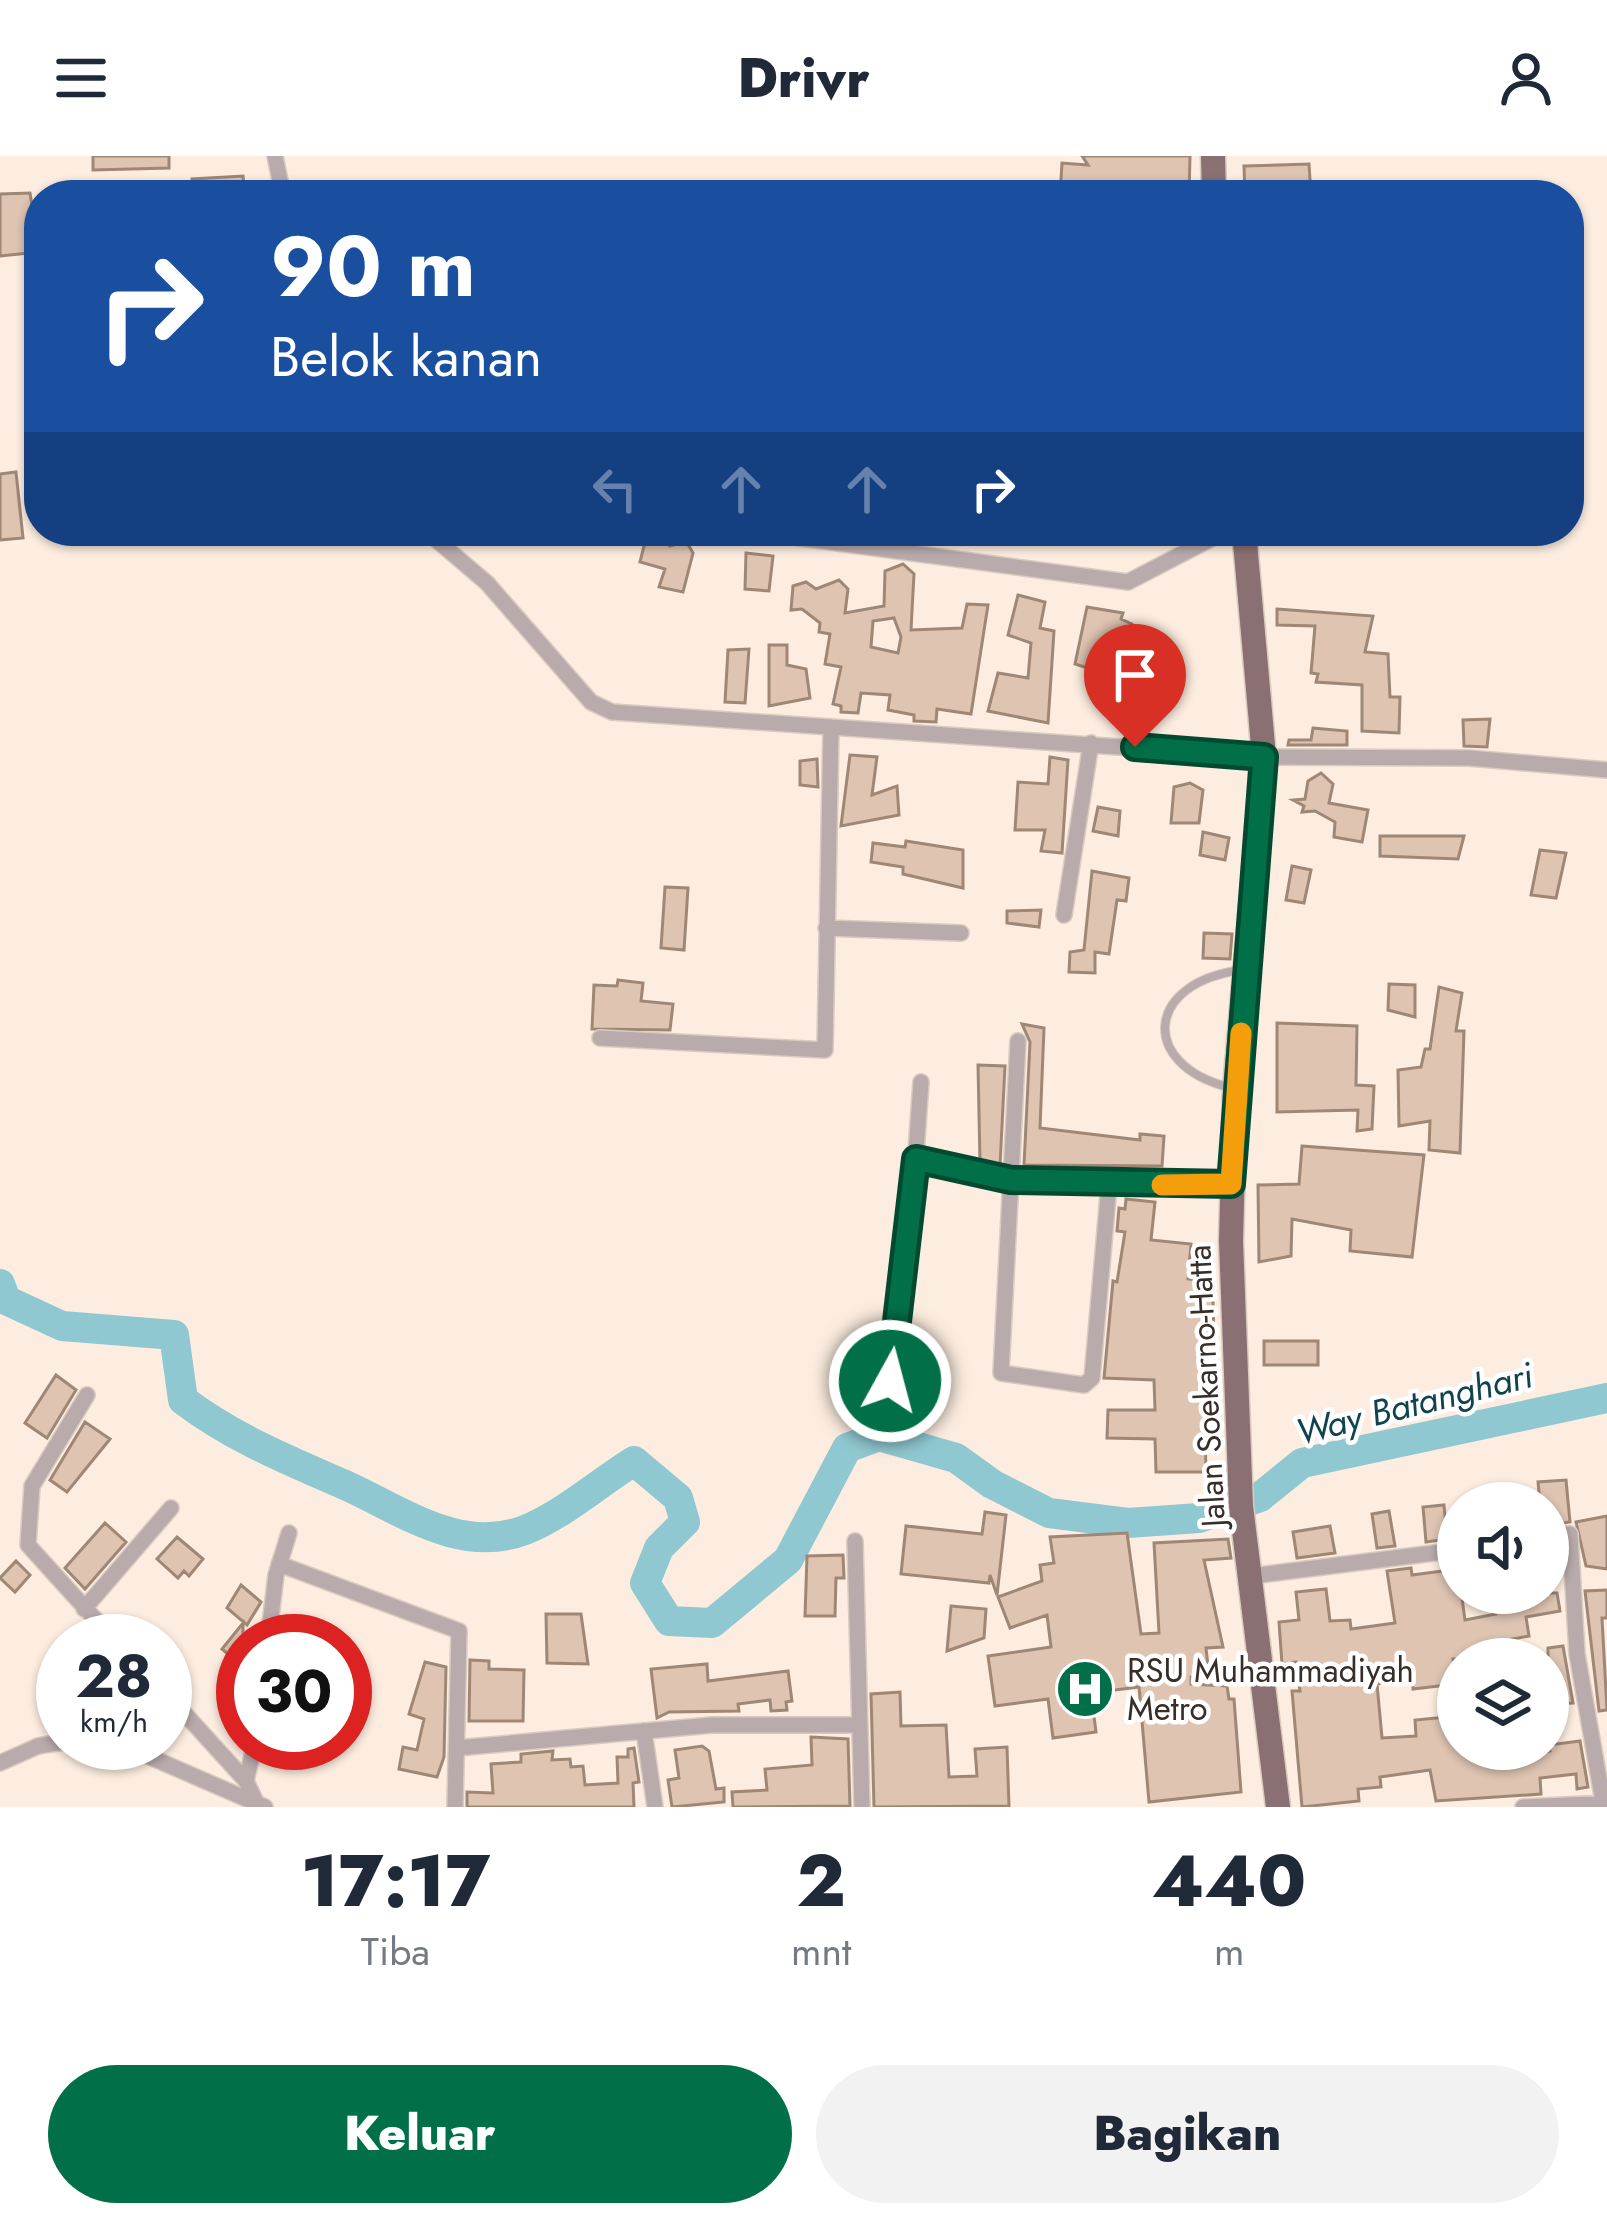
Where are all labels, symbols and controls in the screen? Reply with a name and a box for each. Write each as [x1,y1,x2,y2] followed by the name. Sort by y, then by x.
[737,39,870,117] text: Drivr
[48,45,114,111] icon: menu
[1493,45,1559,111] icon: person
[270,206,476,328] text: 90 m
[72,228,228,384] icon: right
[270,318,542,396] text: Belok kanan
[582,456,648,522] icon: left
[708,456,774,522] icon: ahead
[834,456,900,522] icon: ahead
[960,456,1026,522] icon: right
[1084,624,1186,747] pin
[1102,642,1168,708] icon: arrive
[1175,1244,1237,1532] street label: Jalan Soekarno-Hatta
[827,1318,953,1444] position arrow
[1290,1348,1539,1458] water label: Way Batanghari
[1437,1482,1569,1770] map controls
[1437,1482,1569,1614] button: sound
[216,1614,372,1770] speed limit sign: 30
[76,1633,152,1720] text: 28
[1437,1638,1569,1770] button: layers
[1127,1647,1414,1732] place label: RSU Muhammadiyah Metro
[1054,1658,1116,1720] hospital icon: RSU Muhammadiyah Metro
[80,1700,148,1743] text: km/h
[301,1829,490,1933] text: 17:17
[797,1829,846,1933] text: 2
[1152,1829,1306,1933] text: 440
[361,1923,430,1980] text: Tiba
[791,1923,851,1980] text: mnt
[1214,1923,1244,1980] text: m
[48,2065,792,2203] button: Keluar
[816,2065,1559,2203] button: Bagikan

